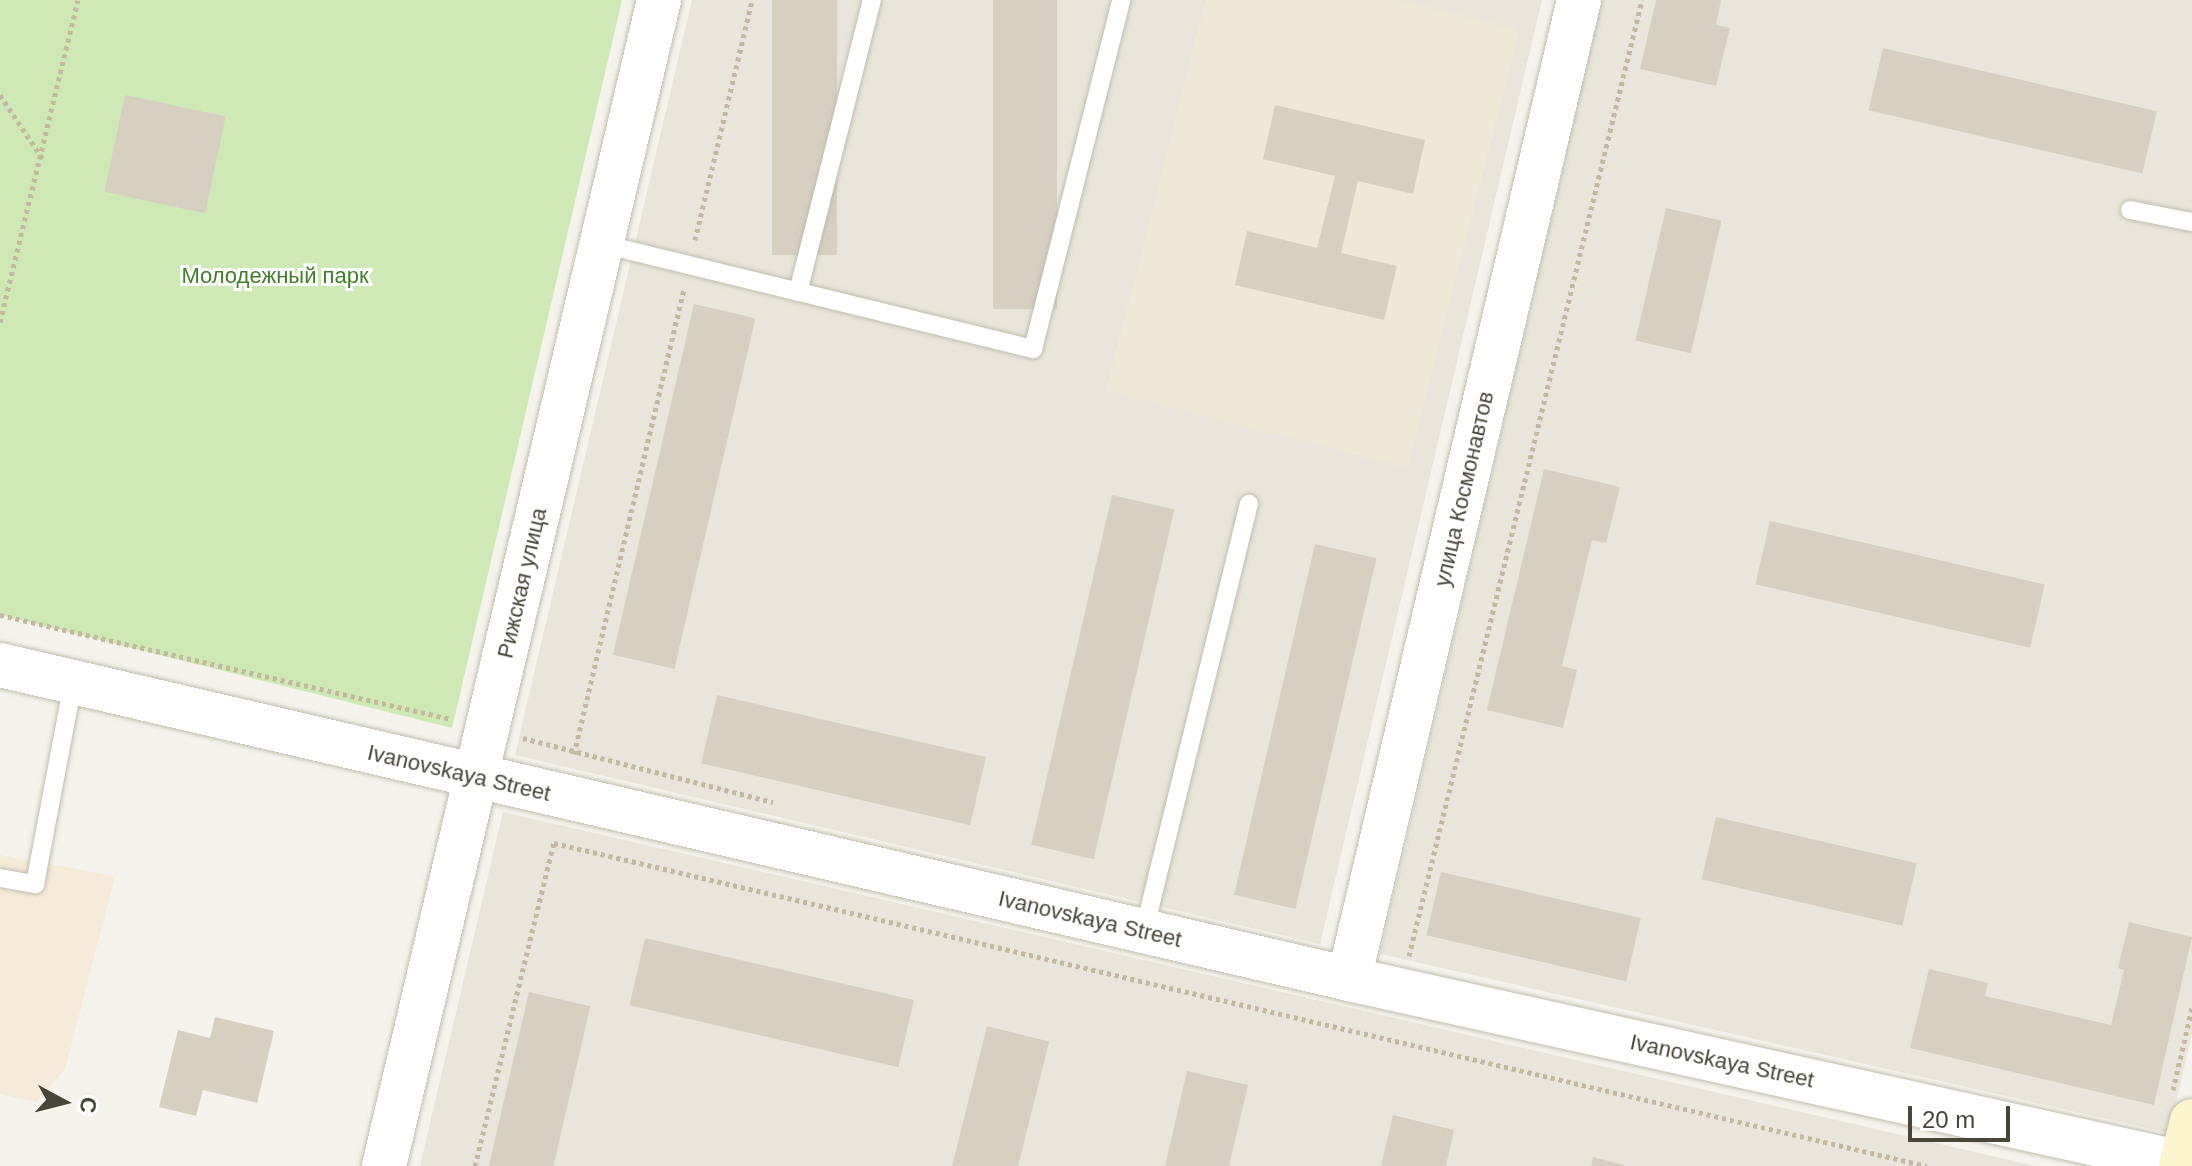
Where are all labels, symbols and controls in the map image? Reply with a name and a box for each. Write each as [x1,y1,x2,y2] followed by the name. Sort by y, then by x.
[181,263,369,289] park label: Молодежный парк
[1429,389,1499,589] street label: улица Космонавтов
[492,505,552,661] street label: Рижская улица
[365,739,553,807] street label: Ivanovskaya Street
[996,885,1184,953] street label: Ivanovskaya Street
[1628,1029,1816,1093] street label: Ivanovskaya Street
[24,1062,104,1142] north arrow
[1912,1090,2014,1140] scale bar
[75,1096,102,1114] text: С
[1922,1106,1975,1133] text: 20 m

